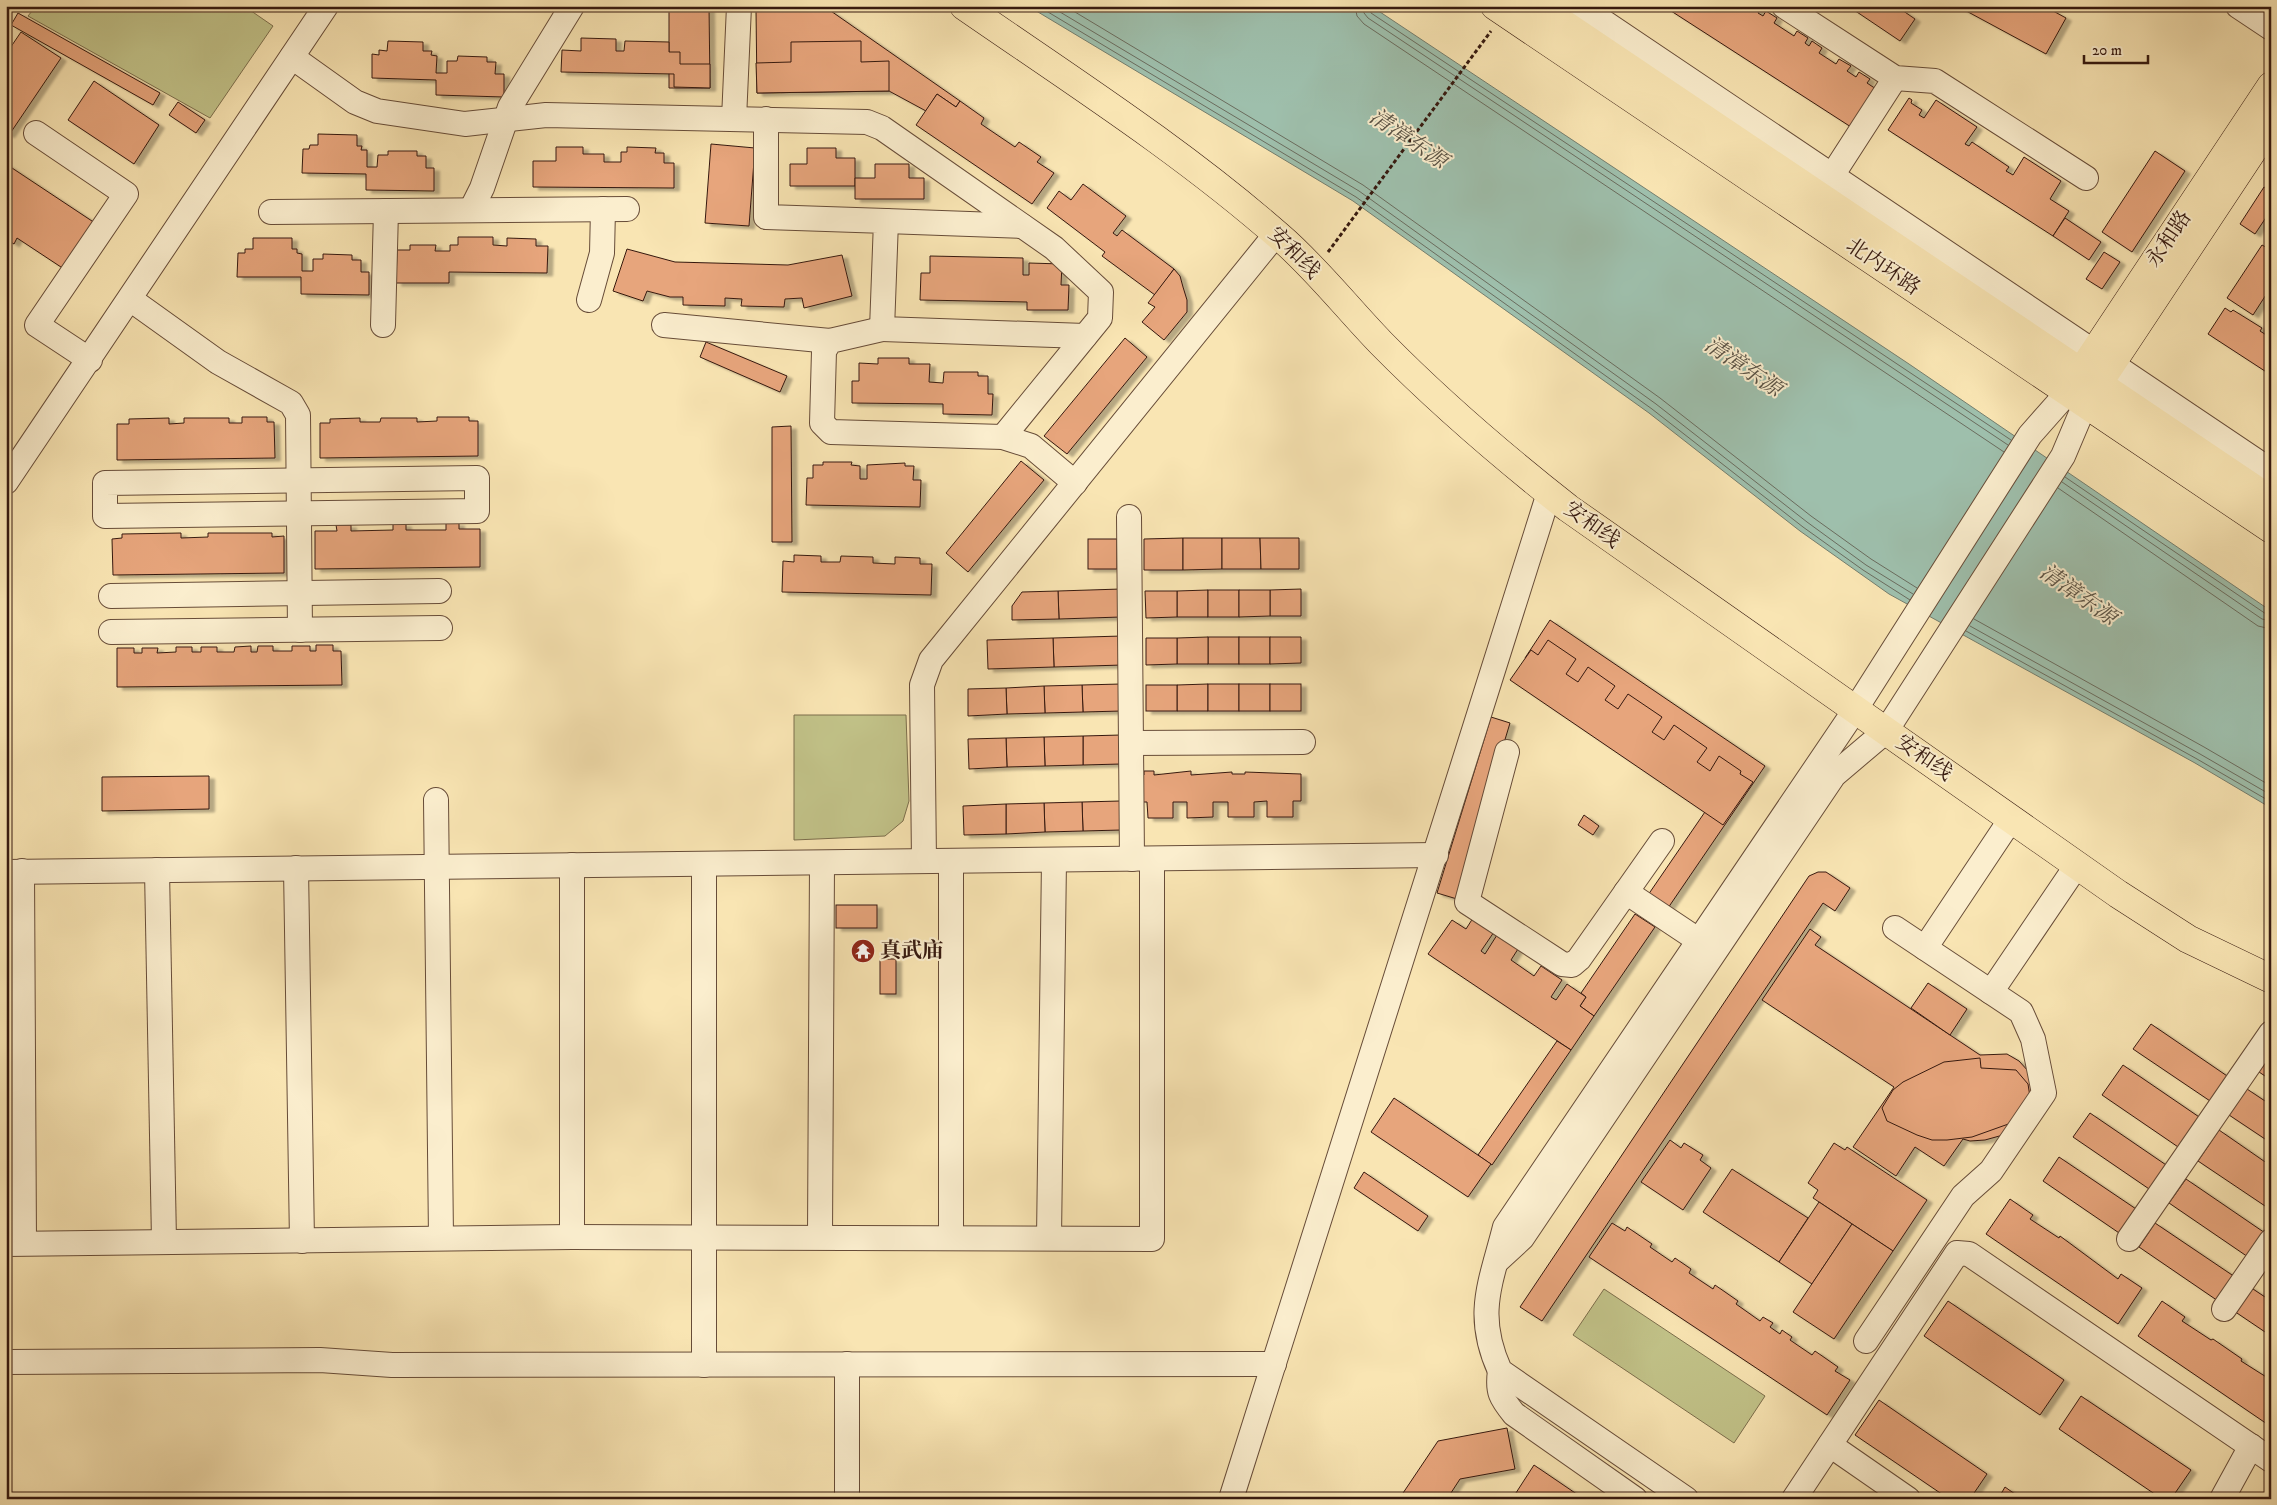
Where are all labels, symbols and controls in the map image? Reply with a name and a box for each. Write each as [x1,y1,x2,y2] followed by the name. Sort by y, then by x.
[2084,32,2148,64] scale bar
[2092,41,2122,60] text: 20 m
[1364,103,1455,177] water label: 清漳东源
[2141,206,2197,272] street label: 永和路
[1263,222,1325,284] street label: 安和线
[1841,233,1925,301] street label: 北内环路
[1699,331,1790,405] water label: 清漳东源
[1559,496,1625,554] street label: 安和线
[2034,559,2125,634] water label: 清漳东源
[1891,729,1957,787] street label: 安和线
[850,938,876,964] temple icon: 真武庙
[880,938,943,964] place label: 真武庙

